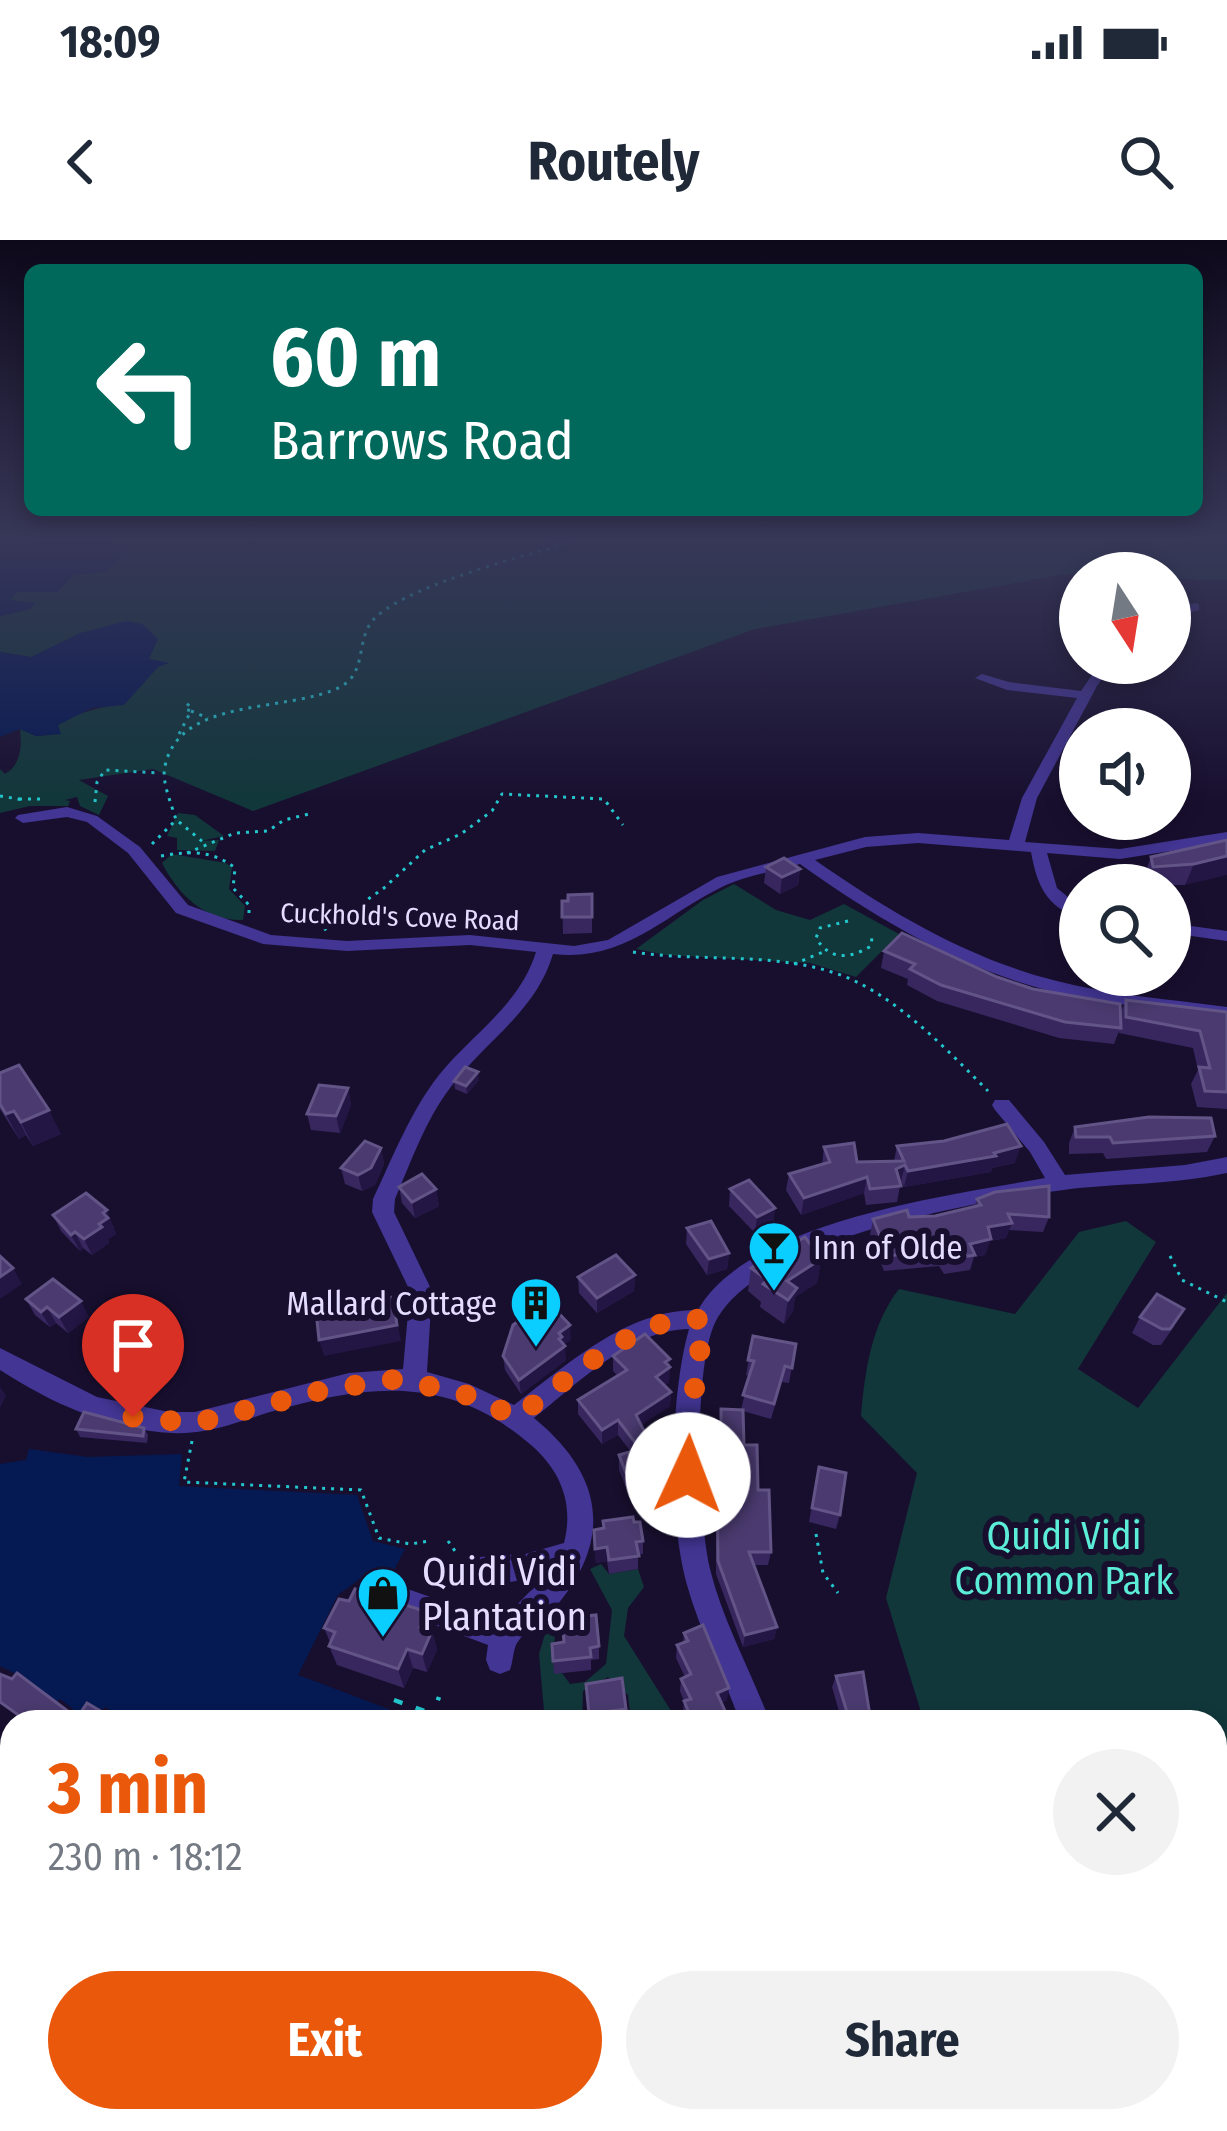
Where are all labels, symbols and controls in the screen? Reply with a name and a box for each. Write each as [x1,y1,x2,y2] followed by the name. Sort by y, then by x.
[60,15,161,69] text: 18:09
[48,129,114,195] icon: back
[1113,129,1179,195] icon: search
[528,130,699,194] text: Routely
[270,307,441,408] text: 60 m
[72,312,228,468] icon: left
[270,409,574,473] text: Barrows Road
[1059,552,1191,684] north arrow
[1059,552,1191,996] map controls
[1059,708,1191,840] button: sound
[1059,864,1191,996] button: search
[280,897,520,937] street label: Cuckhold's Cove Road
[746,1219,802,1293] bar icon: Inn of Olde
[813,1228,963,1268] place label: Inn of Olde
[508,1275,564,1349] building icon: Mallard Cottage
[286,1284,497,1324] place label: Mallard Cottage
[82,1294,184,1417] pin
[100,1312,166,1378] icon: arrive
[625,1412,751,1538] position arrow
[954,1513,1174,1604] park label: Quidi Vidi Common Park
[422,1549,587,1640] place label: Quidi Vidi Plantation
[355,1565,411,1639] shop icon: Quidi Vidi Plantation
[48,1746,208,1832] text: 3 min
[1053,1749,1179,1875] button: close
[48,1834,243,1880] text: 230 m · 18:12
[48,1971,602,2109] button: Exit
[626,1971,1179,2109] button: Share

